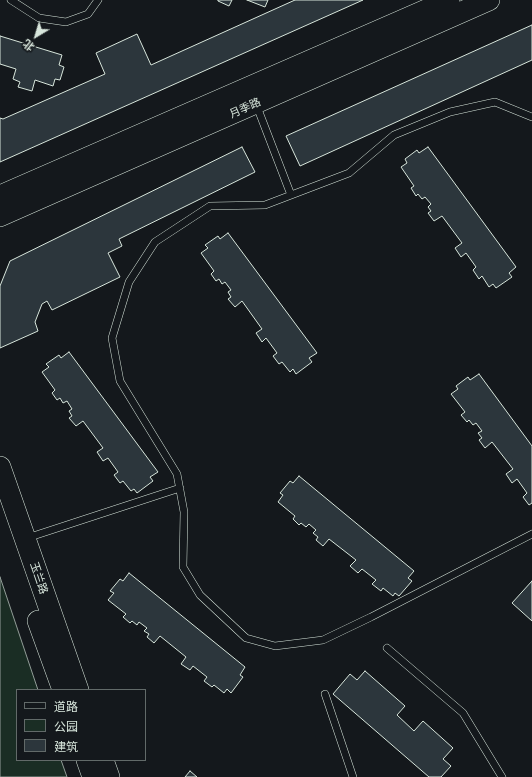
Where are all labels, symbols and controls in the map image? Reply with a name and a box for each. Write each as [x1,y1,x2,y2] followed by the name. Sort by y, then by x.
[16,16,56,56] north arrow
[20,37,37,54] text: 北
[227,95,263,121] street label: 月季路
[27,560,51,596] street label: 玉兰路
[16,689,146,761] legend
[54,699,78,713] text: 道路
[54,719,78,733] text: 公园
[54,739,78,753] text: 建筑

